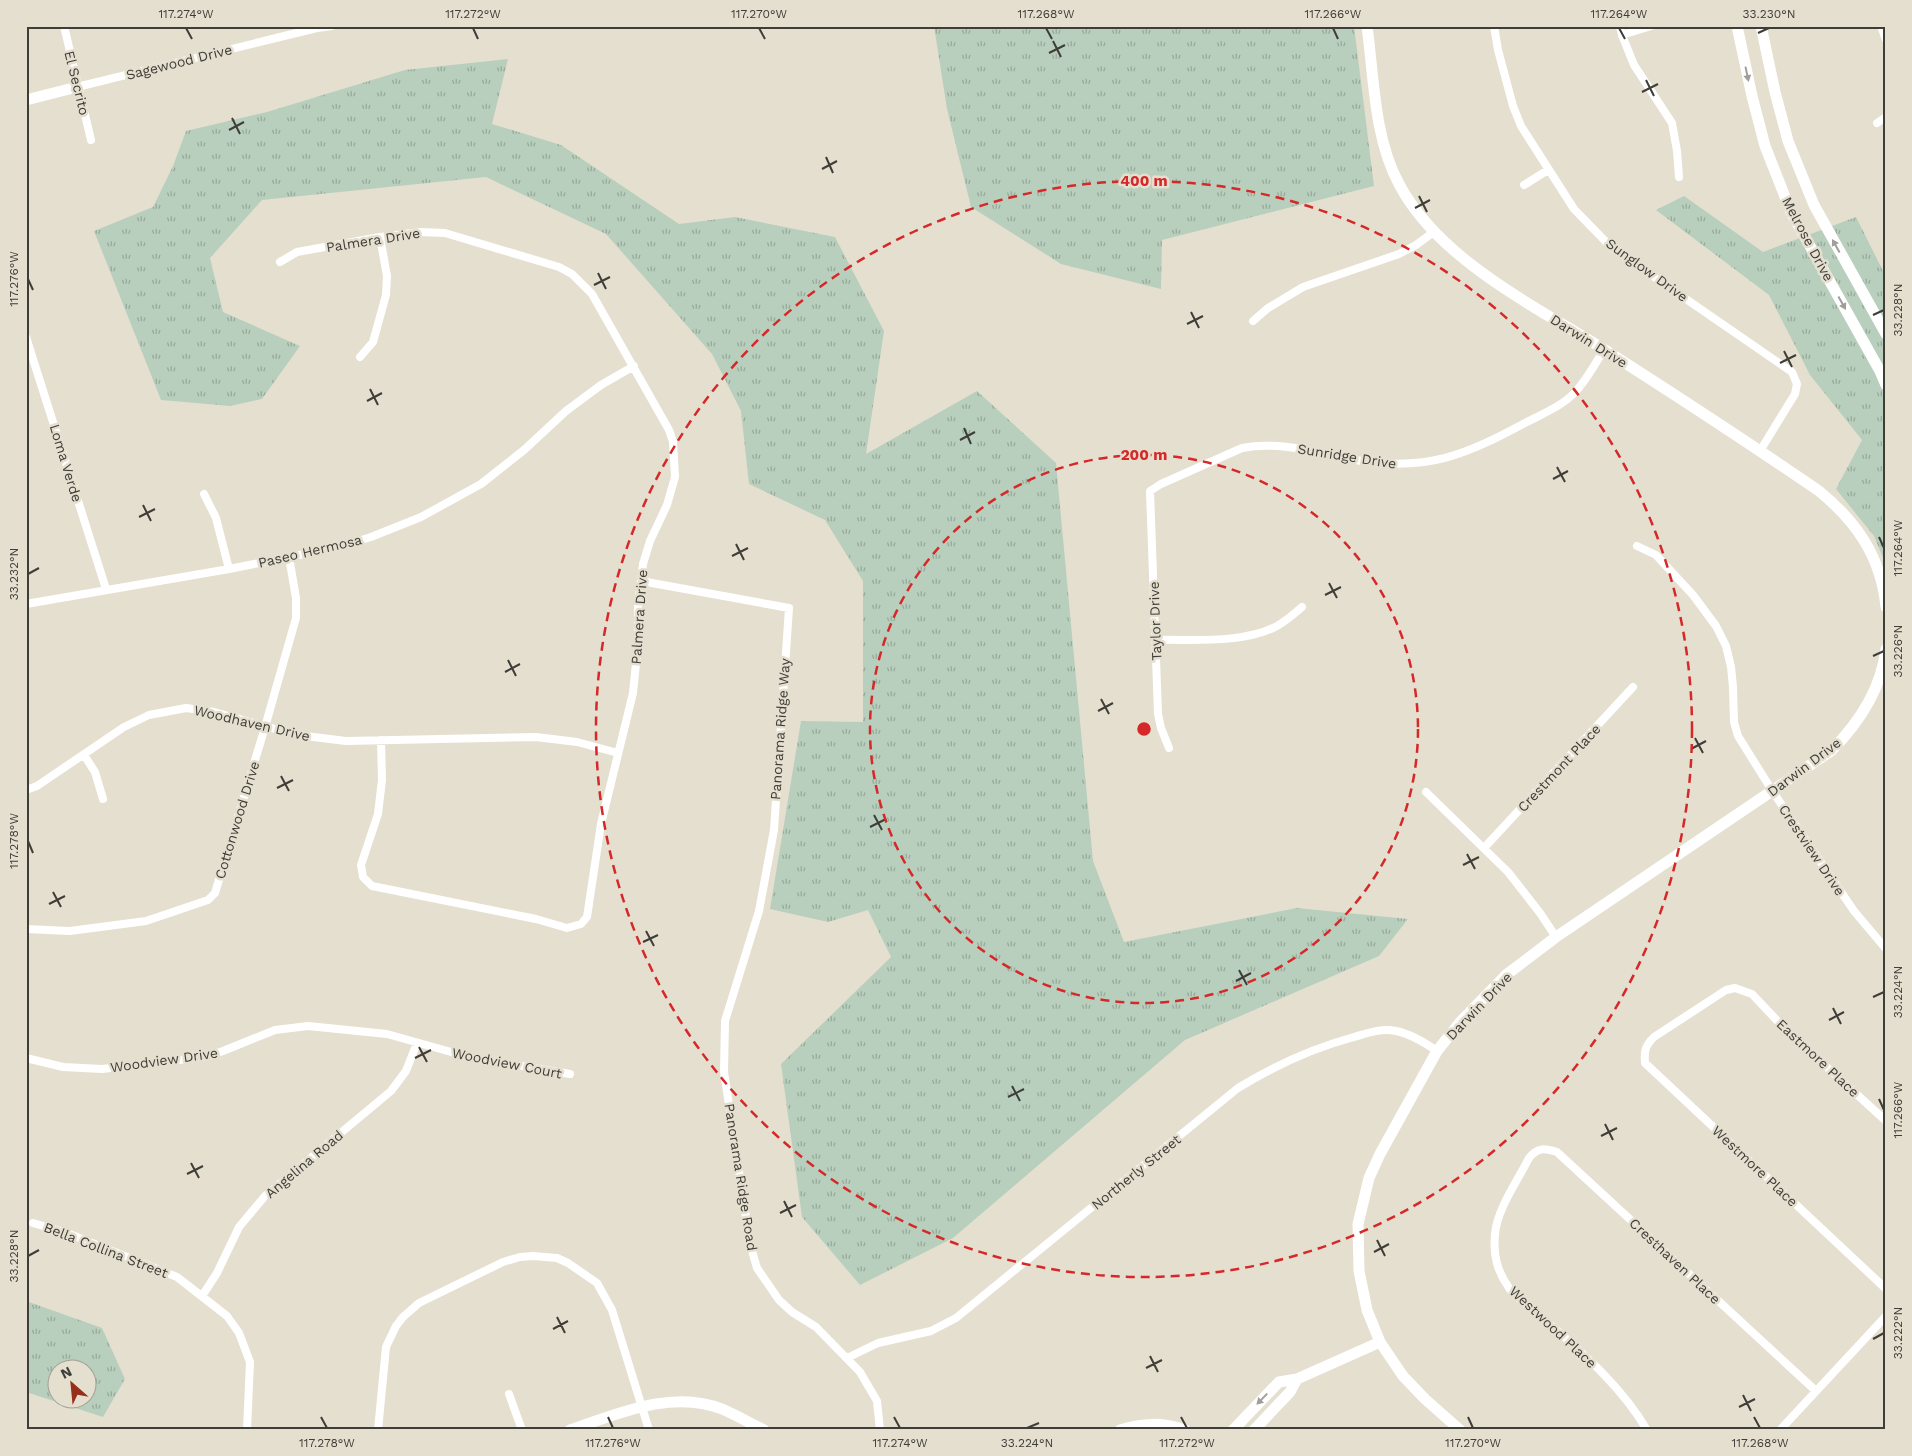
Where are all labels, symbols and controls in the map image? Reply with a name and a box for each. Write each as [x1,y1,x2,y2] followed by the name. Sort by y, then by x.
[158,7,214,21] text: 117.274°W
[445,7,501,21] text: 117.272°W
[731,7,787,21] text: 117.270°W
[1018,7,1075,21] text: 117.268°W
[1305,7,1362,21] text: 117.266°W
[1591,7,1648,21] text: 117.264°W
[1743,7,1795,21] text: 33.230°N
[124,41,234,83] street label: Sagewood Drive
[61,49,93,117] street label: El Secrito
[1743,66,1751,81] one-way arrow
[1120,172,1168,190] text: 400 m
[1779,194,1837,284] street label: Melrose Drive
[325,225,421,255] street label: Palmera Drive
[1603,235,1691,305] street label: Sunglow Drive
[1832,239,1841,253] one-way arrow
[7,251,21,307] text: 117.276°W
[1891,284,1905,336] text: 33.228°N
[1838,297,1847,310] one-way arrow
[1548,311,1630,371] street label: Darwin Drive
[47,422,85,504] street label: Loma Verde
[1297,440,1397,472] street label: Sunridge Drive
[1121,446,1167,464] text: 200 m
[1891,519,1905,576] text: 117.264°W
[257,531,364,571] street label: Paseo Hermosa
[7,548,21,600] text: 33.232°N
[628,569,650,665] street label: Palmera Drive
[1146,581,1164,661] street label: Taylor Drive
[1891,625,1905,677] text: 33.226°N
[767,657,793,800] street label: Panorama Ridge Way
[192,702,312,744] street label: Woodhaven Drive
[1135,720,1153,738] centre of rings
[1514,721,1604,815] street label: Crestmont Place
[1764,734,1844,800] street label: Darwin Drive
[211,759,263,881] street label: Cottonwood Drive
[1776,801,1848,899] street label: Crestview Drive
[7,813,21,869] text: 117.278°W
[1891,966,1905,1018] text: 33.224°N
[1443,969,1515,1043] street label: Darwin Drive
[1773,1016,1863,1100] street label: Eastmore Place
[109,1045,219,1075] street label: Woodview Drive
[451,1045,563,1082] street label: Woodview Court
[1891,1081,1905,1138] text: 117.266°W
[721,1102,761,1252] street label: Panorama Ridge Road
[1709,1122,1801,1210] street label: Westmore Place
[262,1127,346,1201] street label: Angelina Road
[1088,1131,1184,1213] street label: Northerly Street
[1626,1215,1724,1307] street label: Cresthaven Place
[42,1219,170,1281] street label: Bella Collina Street
[7,1230,21,1282] text: 33.228°N
[1506,1283,1600,1371] street label: Westwood Place
[1891,1307,1905,1359] text: 33.222°N
[48,1358,98,1408] north arrow
[58,1363,74,1382] text: N
[1256,1393,1268,1405] one-way arrow
[299,1436,355,1450] text: 117.278°W
[585,1436,641,1450] text: 117.276°W
[872,1436,928,1450] text: 117.274°W
[1001,1436,1053,1450] text: 33.224°N
[1159,1436,1215,1450] text: 117.272°W
[1445,1436,1501,1450] text: 117.270°W
[1732,1436,1789,1450] text: 117.268°W

